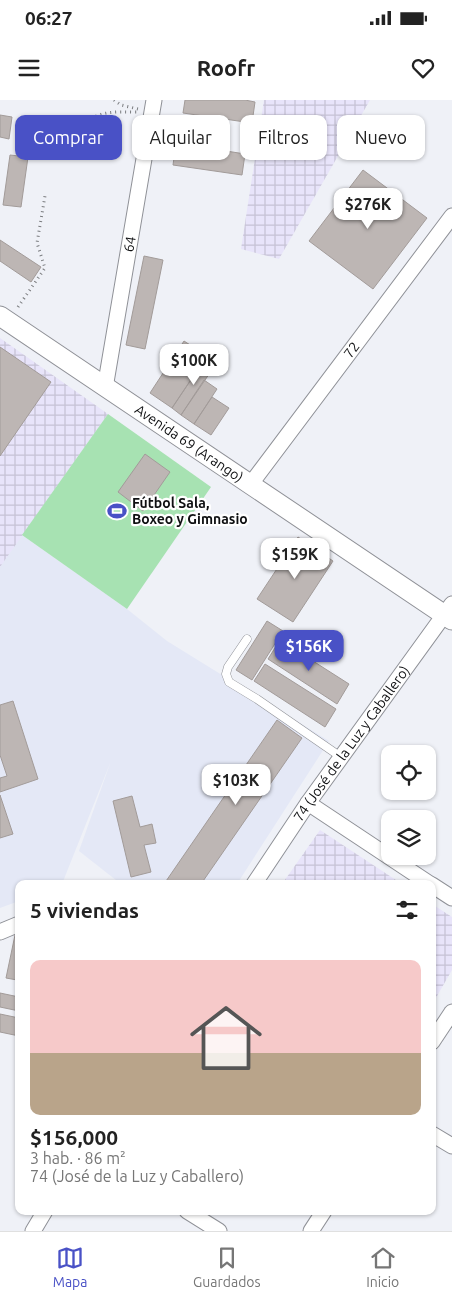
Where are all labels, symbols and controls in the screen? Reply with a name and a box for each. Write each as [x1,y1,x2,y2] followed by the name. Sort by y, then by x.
[25,7,73,29] text: 06:27
[15,54,43,82] icon: menu
[409,54,437,82] icon: heart
[197,55,255,80] text: Roofr
[15,115,122,160] chip: Comprar
[132,115,230,160] chip: Alquilar
[240,115,327,160] chip: Filtros
[337,115,425,160] chip: Nuevo
[333,188,403,230] pin: $276K
[345,195,391,213] text: $276K
[120,235,139,253] street label: 64
[340,339,363,361] street label: 72
[159,344,229,386] pin: $100K
[171,351,217,369] text: $100K
[132,401,246,485] street label: Avenida 69 (Arango)
[132,495,248,527] place label: Fútbol Sala, Boxeo y Gimnasio
[106,500,128,522] sports icon: Fútbol Sala, Boxeo y Gimnasio
[260,538,330,580] pin: $159K
[272,545,318,563] text: $159K
[274,630,344,672] pin: $156K
[286,637,332,655] text: $156K
[290,663,413,824] street label: 74 (José de la Luz y Caballero)
[381,745,436,865] map controls
[381,745,436,800] button: locate
[201,764,271,806] pin: $103K
[213,771,259,789] text: $103K
[381,810,436,865] button: layers
[393,896,421,924] icon: filters
[30,898,139,922] text: 5 viviendas
[181,993,271,1083] icon: home
[30,1125,118,1149] text: $156,000
[30,1149,126,1167] text: 3 hab. · 86 m²
[30,1167,244,1185] text: 74 (José de la Luz y Caballero)
[53,1244,88,1290] tab: Mapa
[193,1244,261,1290] tab: Guardados
[366,1244,399,1290] tab: Inicio

